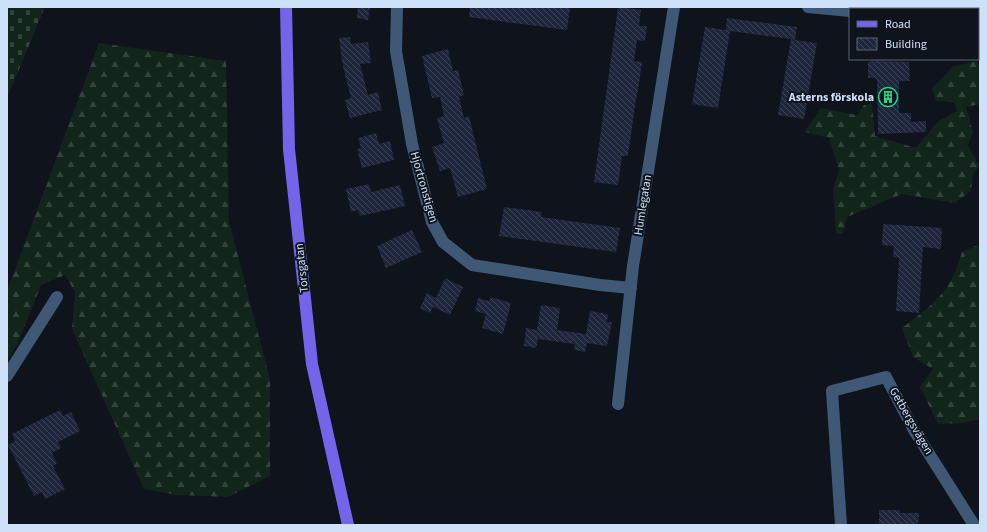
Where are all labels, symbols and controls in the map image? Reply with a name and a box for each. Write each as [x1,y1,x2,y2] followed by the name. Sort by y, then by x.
[849,8,979,60] legend
[885,16,911,33] text: Road
[885,36,927,53] text: Building
[877,86,899,108] building icon: Asterns förskola
[788,89,874,106] place label: Asterns förskola
[406,150,442,224] street label: Hjortronstigen
[630,173,656,237] street label: Humlegatan
[291,243,313,293] street label: Torsgatan
[885,384,937,458] street label: Getbergsvägen

